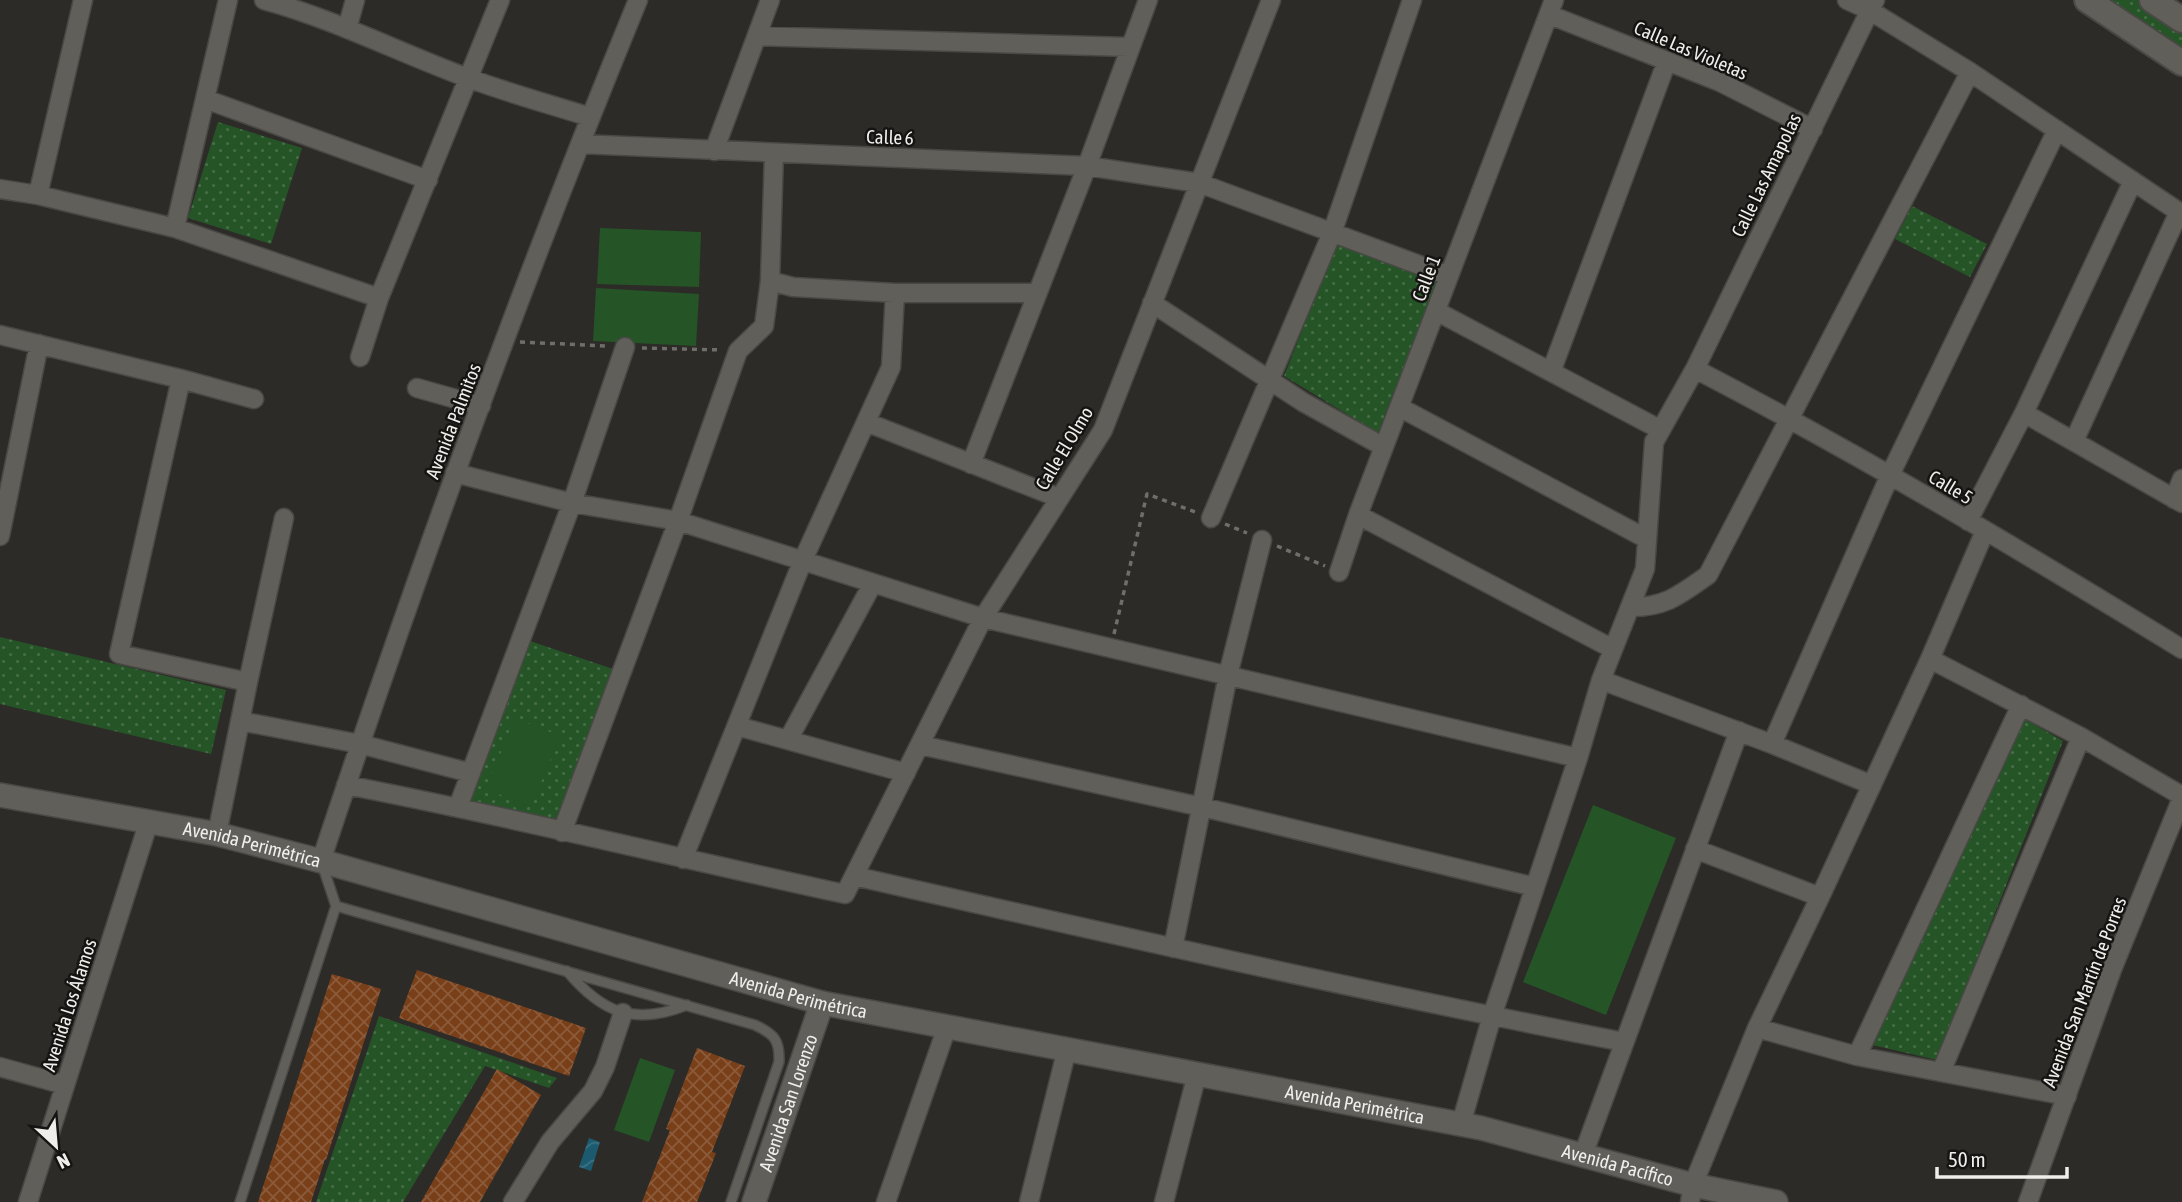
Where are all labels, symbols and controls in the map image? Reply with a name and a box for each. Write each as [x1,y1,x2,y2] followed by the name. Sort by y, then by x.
[1631,16,1751,84] street label: Calle Las Violetas
[1727,110,1805,240] street label: Calle Las Amapolas
[866,125,914,149] street label: Calle 6
[1407,252,1445,304] street label: Calle 1
[421,360,485,482] street label: Avenida Palmitos
[1031,402,1097,494] street label: Calle El Olmo
[1925,465,1977,509] street label: Calle 5
[182,817,323,872] street label: Avenida Perimétrica
[2038,894,2131,1090] street label: Avenida San Martín de Porres
[37,936,101,1074] street label: Avenida Los Álamos
[727,966,869,1022] street label: Avenida Perimétrica
[754,1031,822,1174] street label: Avenida San Lorenzo
[1283,1080,1426,1128] street label: Avenida Perimétrica
[21,1111,91,1181] north arrow
[1937,1136,2066,1180] scale bar
[1560,1139,1676,1190] street label: Avenida Pacífico
[1948,1147,1986,1171] text: 50 m
[54,1149,73,1174] text: N

